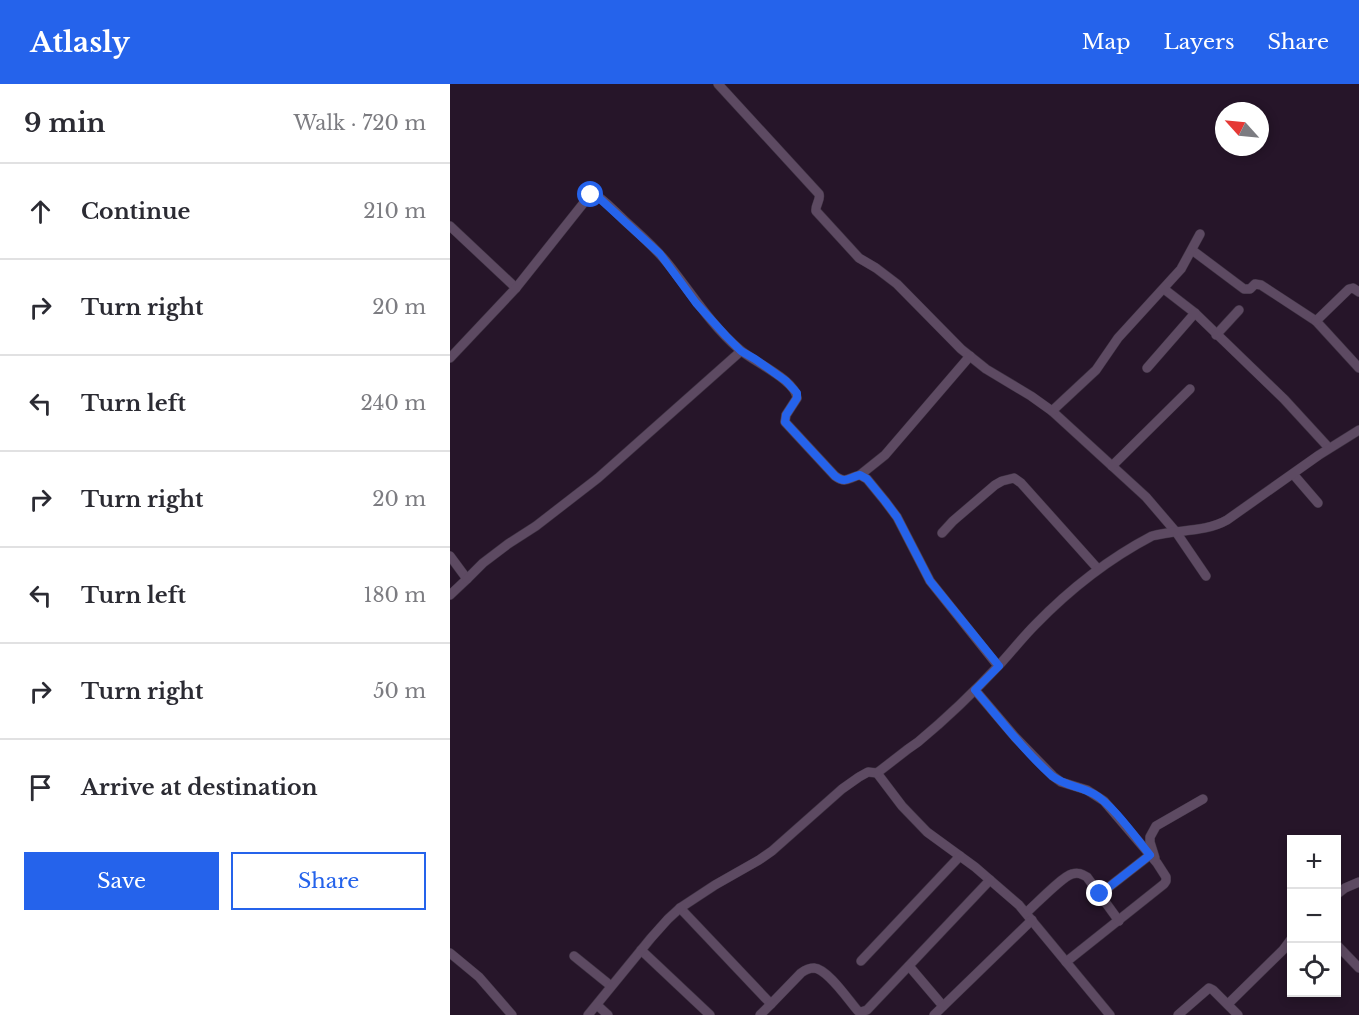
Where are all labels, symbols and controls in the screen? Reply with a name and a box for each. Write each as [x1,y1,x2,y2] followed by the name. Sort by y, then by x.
[30,25,130,60] text: Atlasly
[1082,29,1131,55] text: Map
[1164,29,1235,55] text: Layers
[1268,29,1329,55] text: Share
[1215,102,1269,156] north arrow
[24,107,105,139] text: 9 min
[294,111,426,135] text: Walk · 720 m
[577,181,603,207] route start
[24,195,57,228] icon: ahead
[81,198,190,225] text: Continue
[363,199,426,223] text: 210 m
[24,291,57,324] icon: right
[81,294,203,321] text: Turn right
[372,295,426,319] text: 20 m
[24,387,57,420] icon: left
[81,390,186,417] text: Turn left
[361,391,426,415] text: 240 m
[24,483,57,516] icon: right
[81,486,203,513] text: Turn right
[372,487,426,511] text: 20 m
[24,579,57,612] icon: left
[81,582,186,609] text: Turn left
[363,583,426,607] text: 180 m
[24,675,57,708] icon: right
[81,678,203,705] text: Turn right
[373,679,426,703] text: 50 m
[24,771,57,804] icon: arrive
[81,774,318,801] text: Arrive at destination
[1287,835,1341,997] map controls
[1287,835,1341,889] button: +
[24,852,219,910] button: Save
[231,852,426,910] button: Share
[1086,880,1112,906] route end
[1287,889,1341,943] button: −
[1287,943,1341,997] button: locate

